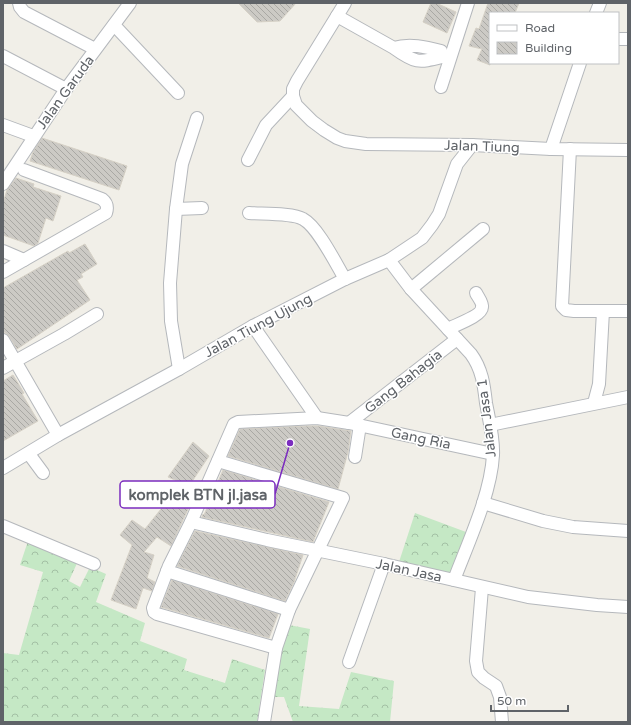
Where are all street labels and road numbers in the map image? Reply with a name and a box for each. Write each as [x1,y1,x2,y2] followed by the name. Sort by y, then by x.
[33,52,98,132] street label: Jalan Garuda
[444,137,520,156] street label: Jalan Tiung
[202,290,315,361] street label: Jalan Tiung Ujung
[361,346,445,417] street label: Gang Bahagia
[473,378,500,458] street label: Jalan Jasa 1
[389,424,452,453] street label: Gang Ria
[374,555,443,586] street label: Jalan Jasa

